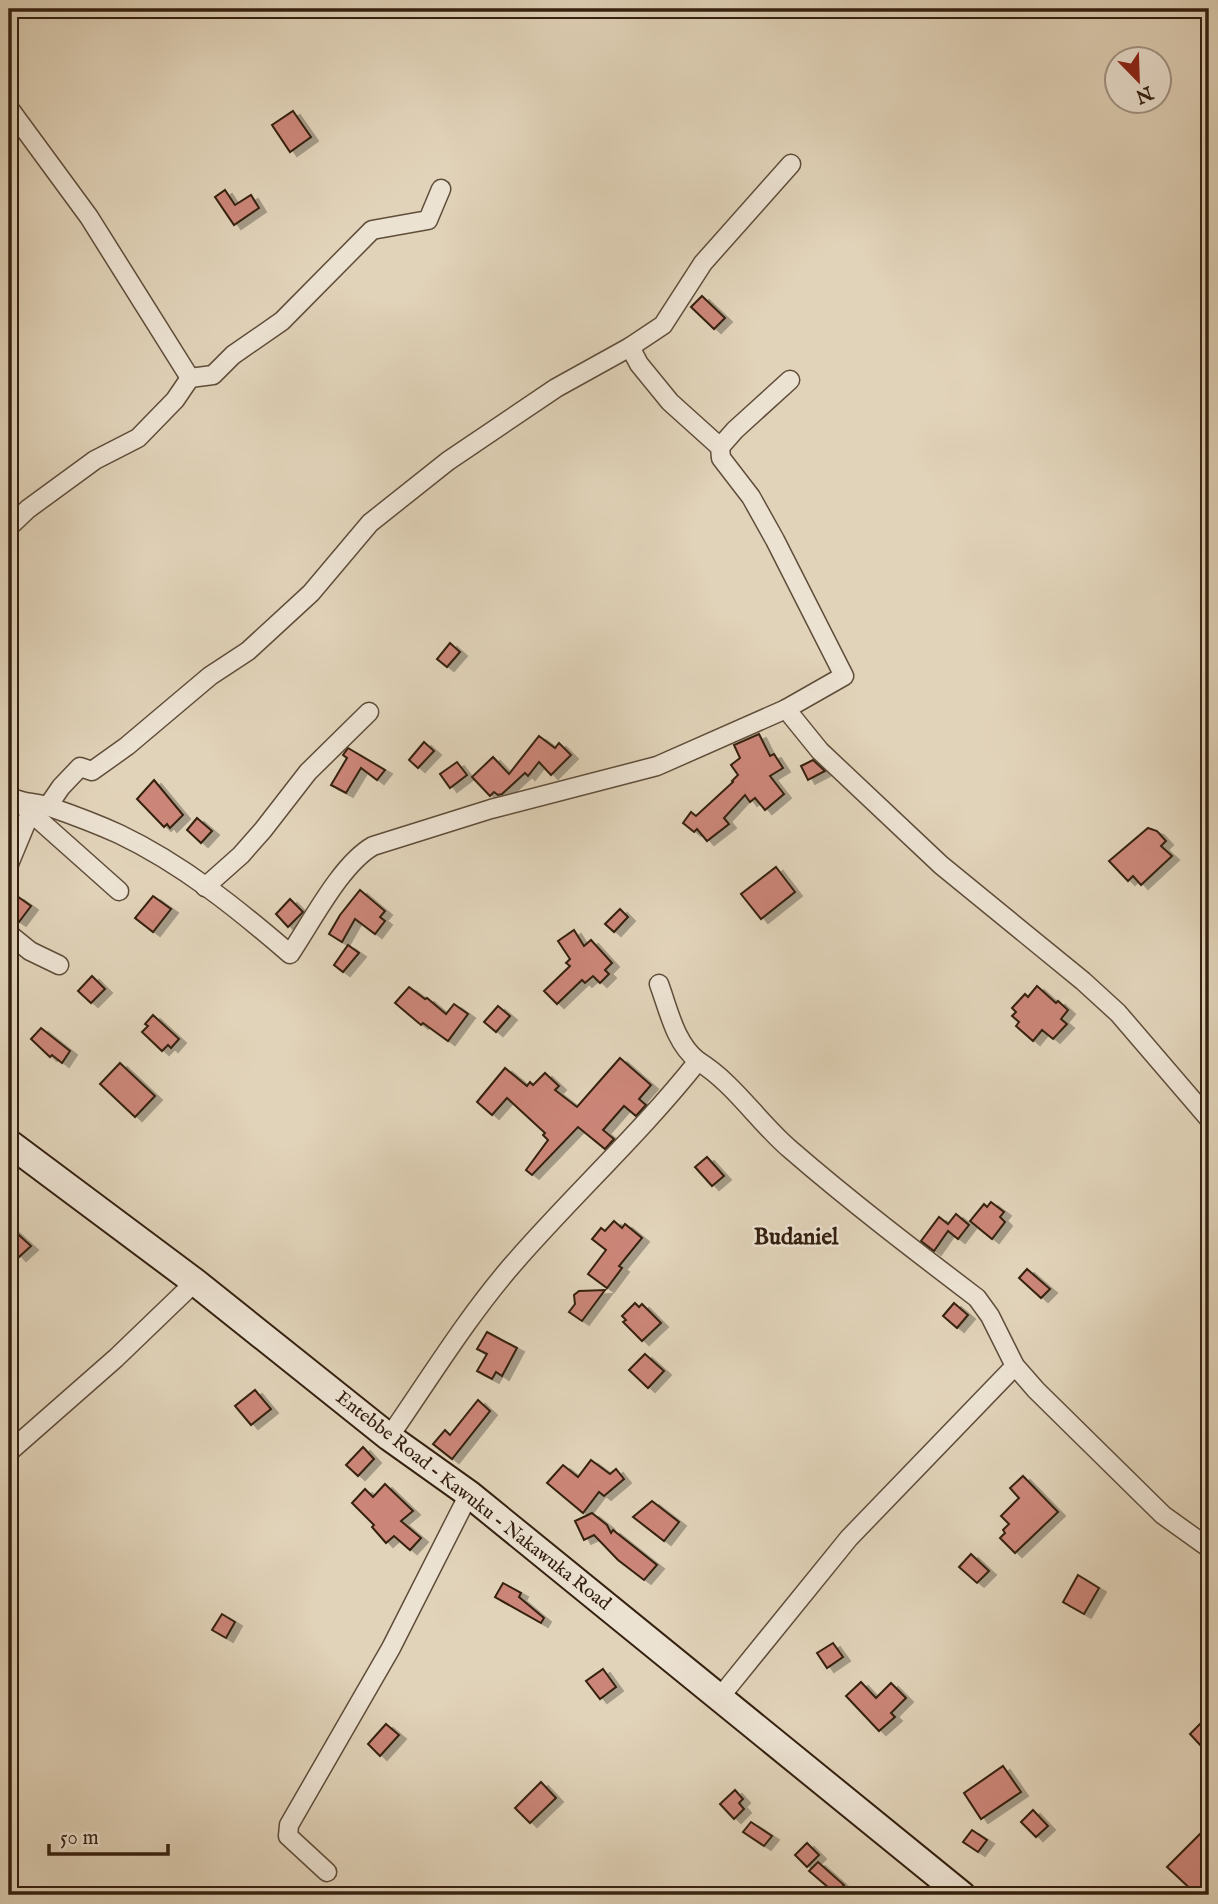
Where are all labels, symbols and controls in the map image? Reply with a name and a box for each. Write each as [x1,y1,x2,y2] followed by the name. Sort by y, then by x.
[1102,46,1172,116] north arrow
[1131,79,1157,108] text: N
[754,1223,839,1252] district label: Budaniel
[330,1386,616,1617] street label: Entebbe Road - Kawuku - Nakawuka Road
[49,1813,168,1857] scale bar
[60,1825,99,1852] text: 50 m

